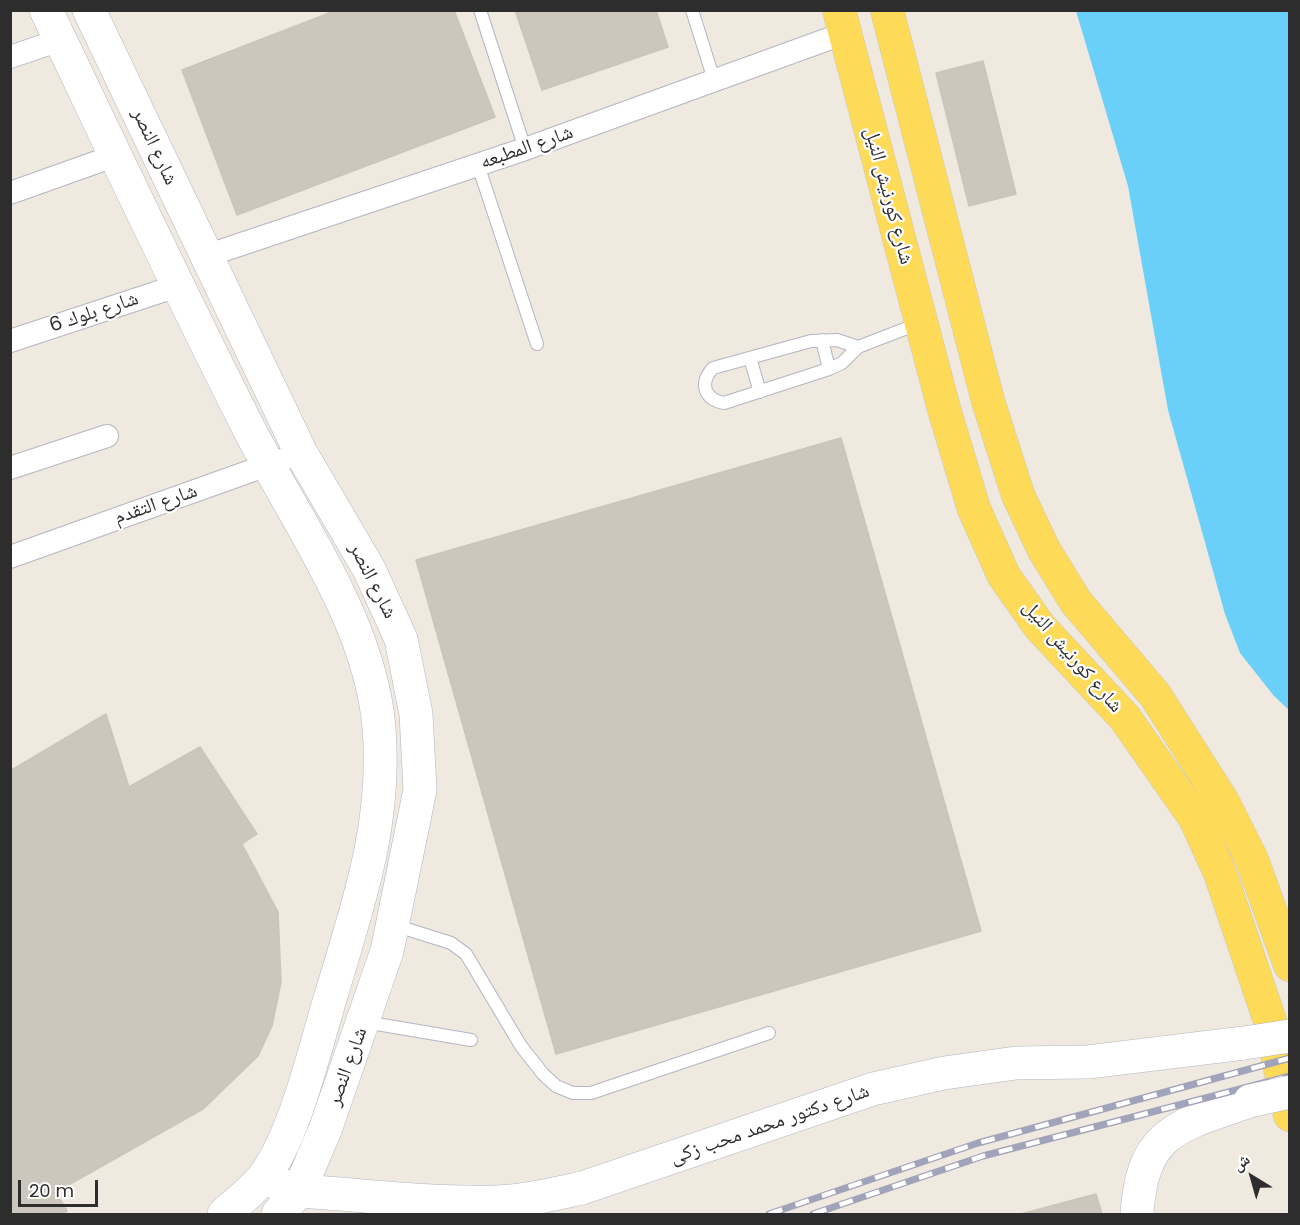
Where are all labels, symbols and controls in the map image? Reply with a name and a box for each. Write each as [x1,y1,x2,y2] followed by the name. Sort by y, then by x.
[126,105,182,189] street label: شارع النصر
[478,121,576,175] street label: شارع المطبعه
[858,125,918,267] street label: شارع كورنيش النيل
[46,287,142,339] street label: شارع بلوك 6
[111,480,201,530] street label: شارع التقدم
[343,539,401,623] street label: شارع النصر
[1017,596,1127,718] street label: شارع كورنيش النيل
[323,1024,373,1110] street label: شارع النصر
[667,1080,873,1170] street label: شارع دكتور محمد محب زكى
[1222,1147,1282,1207] north arrow
[1227,1148,1255,1177] text: ش
[21,1168,100,1206] scale bar
[29,1178,74,1203] text: 20 m

